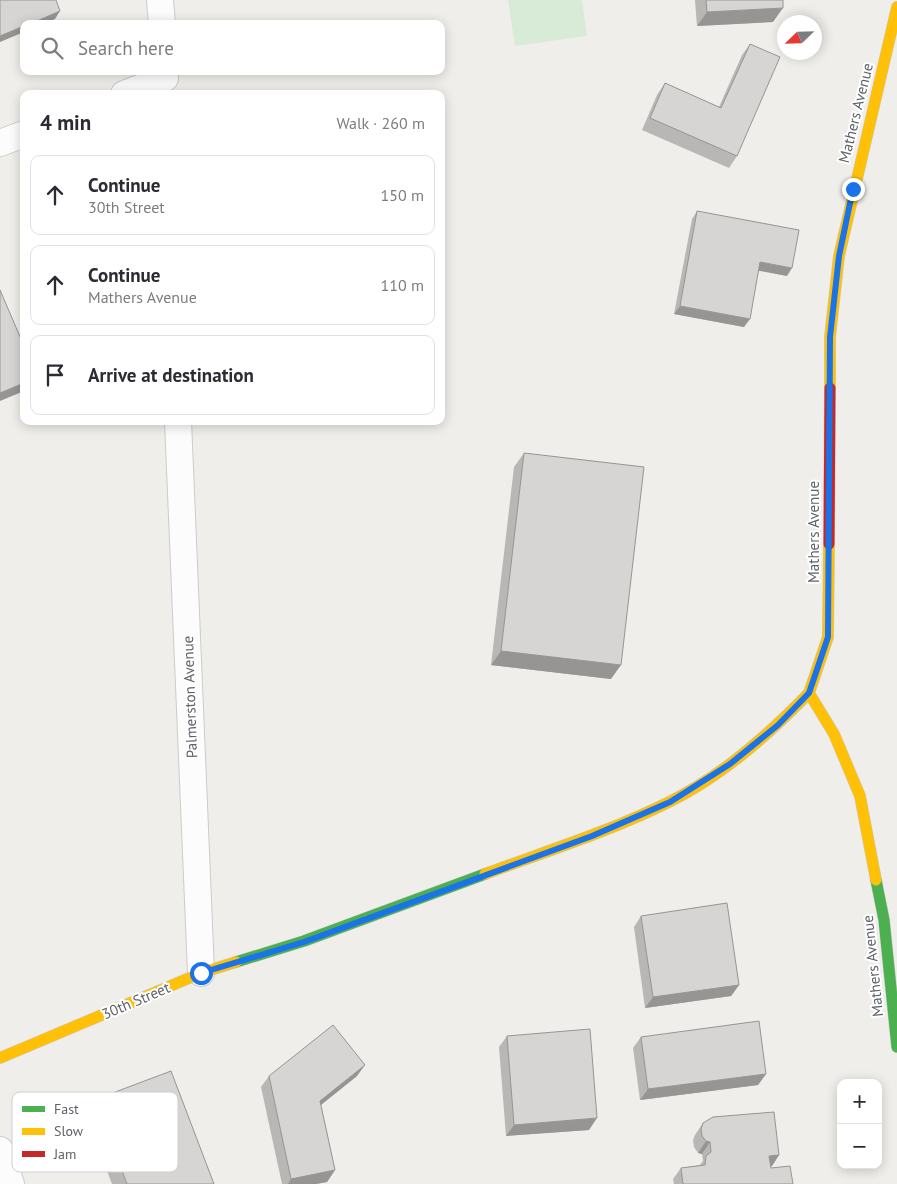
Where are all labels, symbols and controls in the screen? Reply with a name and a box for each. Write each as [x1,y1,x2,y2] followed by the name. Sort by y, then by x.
[777,15,822,60] north arrow
[20,20,445,75] search box
[38,34,66,62] icon: search
[78,36,174,60] text: Search here
[834,61,877,165] street label: Mathers Avenue
[40,109,91,136] text: 4 min
[336,113,425,133] text: Walk · 260 m
[88,173,160,197] text: Continue
[842,178,865,201] route end
[41,181,69,209] icon: ahead
[381,185,424,205] text: 150 m
[88,197,165,217] text: 30th Street
[88,263,160,287] text: Continue
[41,271,69,299] icon: ahead
[381,275,424,295] text: 110 m
[88,287,197,307] text: Mathers Avenue
[41,361,69,389] icon: arrive
[88,363,254,387] text: Arrive at destination
[804,481,823,583] street label: Mathers Avenue
[178,636,201,759] street label: Palmerston Avenue
[858,914,887,1018] street label: Mathers Avenue
[190,962,213,985] route start
[99,978,173,1023] street label: 30th Street
[837,1079,882,1169] map controls
[837,1079,882,1124] button: +
[12,1092,178,1172] legend
[54,1100,79,1118] text: Fast
[54,1122,84,1140] text: Slow
[837,1124,882,1169] button: −
[53,1145,76,1163] text: Jam

